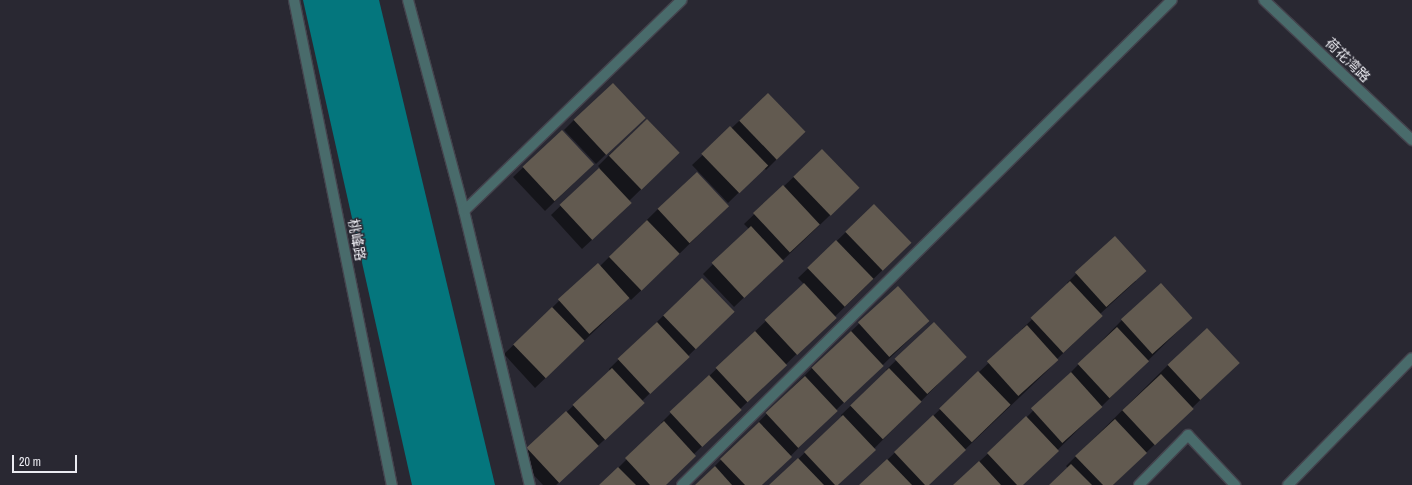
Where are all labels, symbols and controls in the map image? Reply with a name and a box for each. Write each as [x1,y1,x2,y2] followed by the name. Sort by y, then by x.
[1322,35,1374,85] street label: 荷花湾路
[345,218,369,262] street label: 桃峰路
[14,447,79,473] scale bar
[19,454,41,470] text: 20 m

